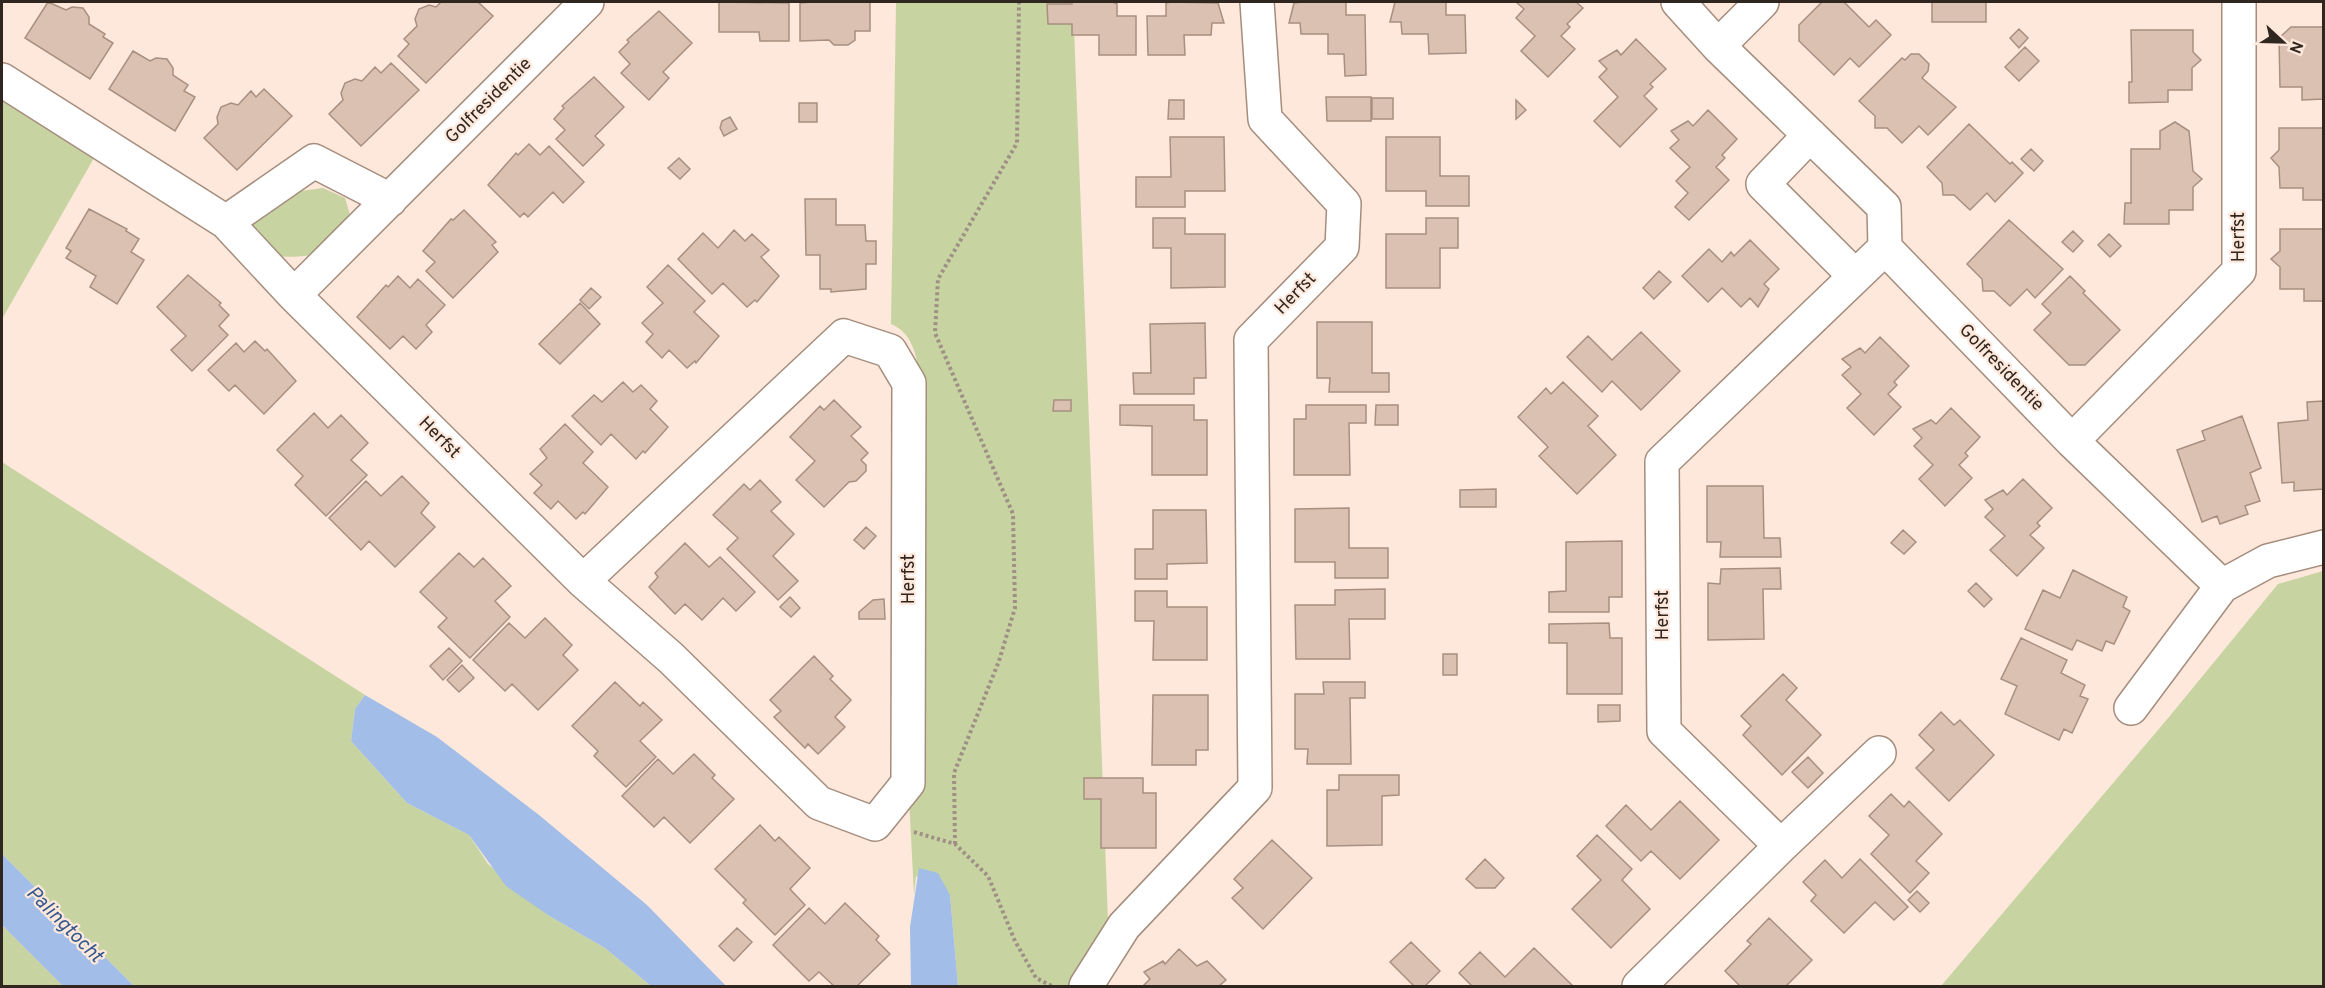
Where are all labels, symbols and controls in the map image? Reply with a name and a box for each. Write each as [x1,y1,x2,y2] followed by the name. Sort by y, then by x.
[2253,12,2313,72] north arrow
[2284,38,2306,56] text: N
[441,53,537,149] street label: Golfresidentie
[2228,212,2251,262] street label: Herfst
[1270,268,1322,320] street label: Herfst
[1954,319,2048,417] street label: Golfresidentie
[413,412,465,464] street label: Herfst
[898,554,921,604] street label: Herfst
[1652,590,1675,640] street label: Herfst
[20,881,109,970] water label: Palingtocht

